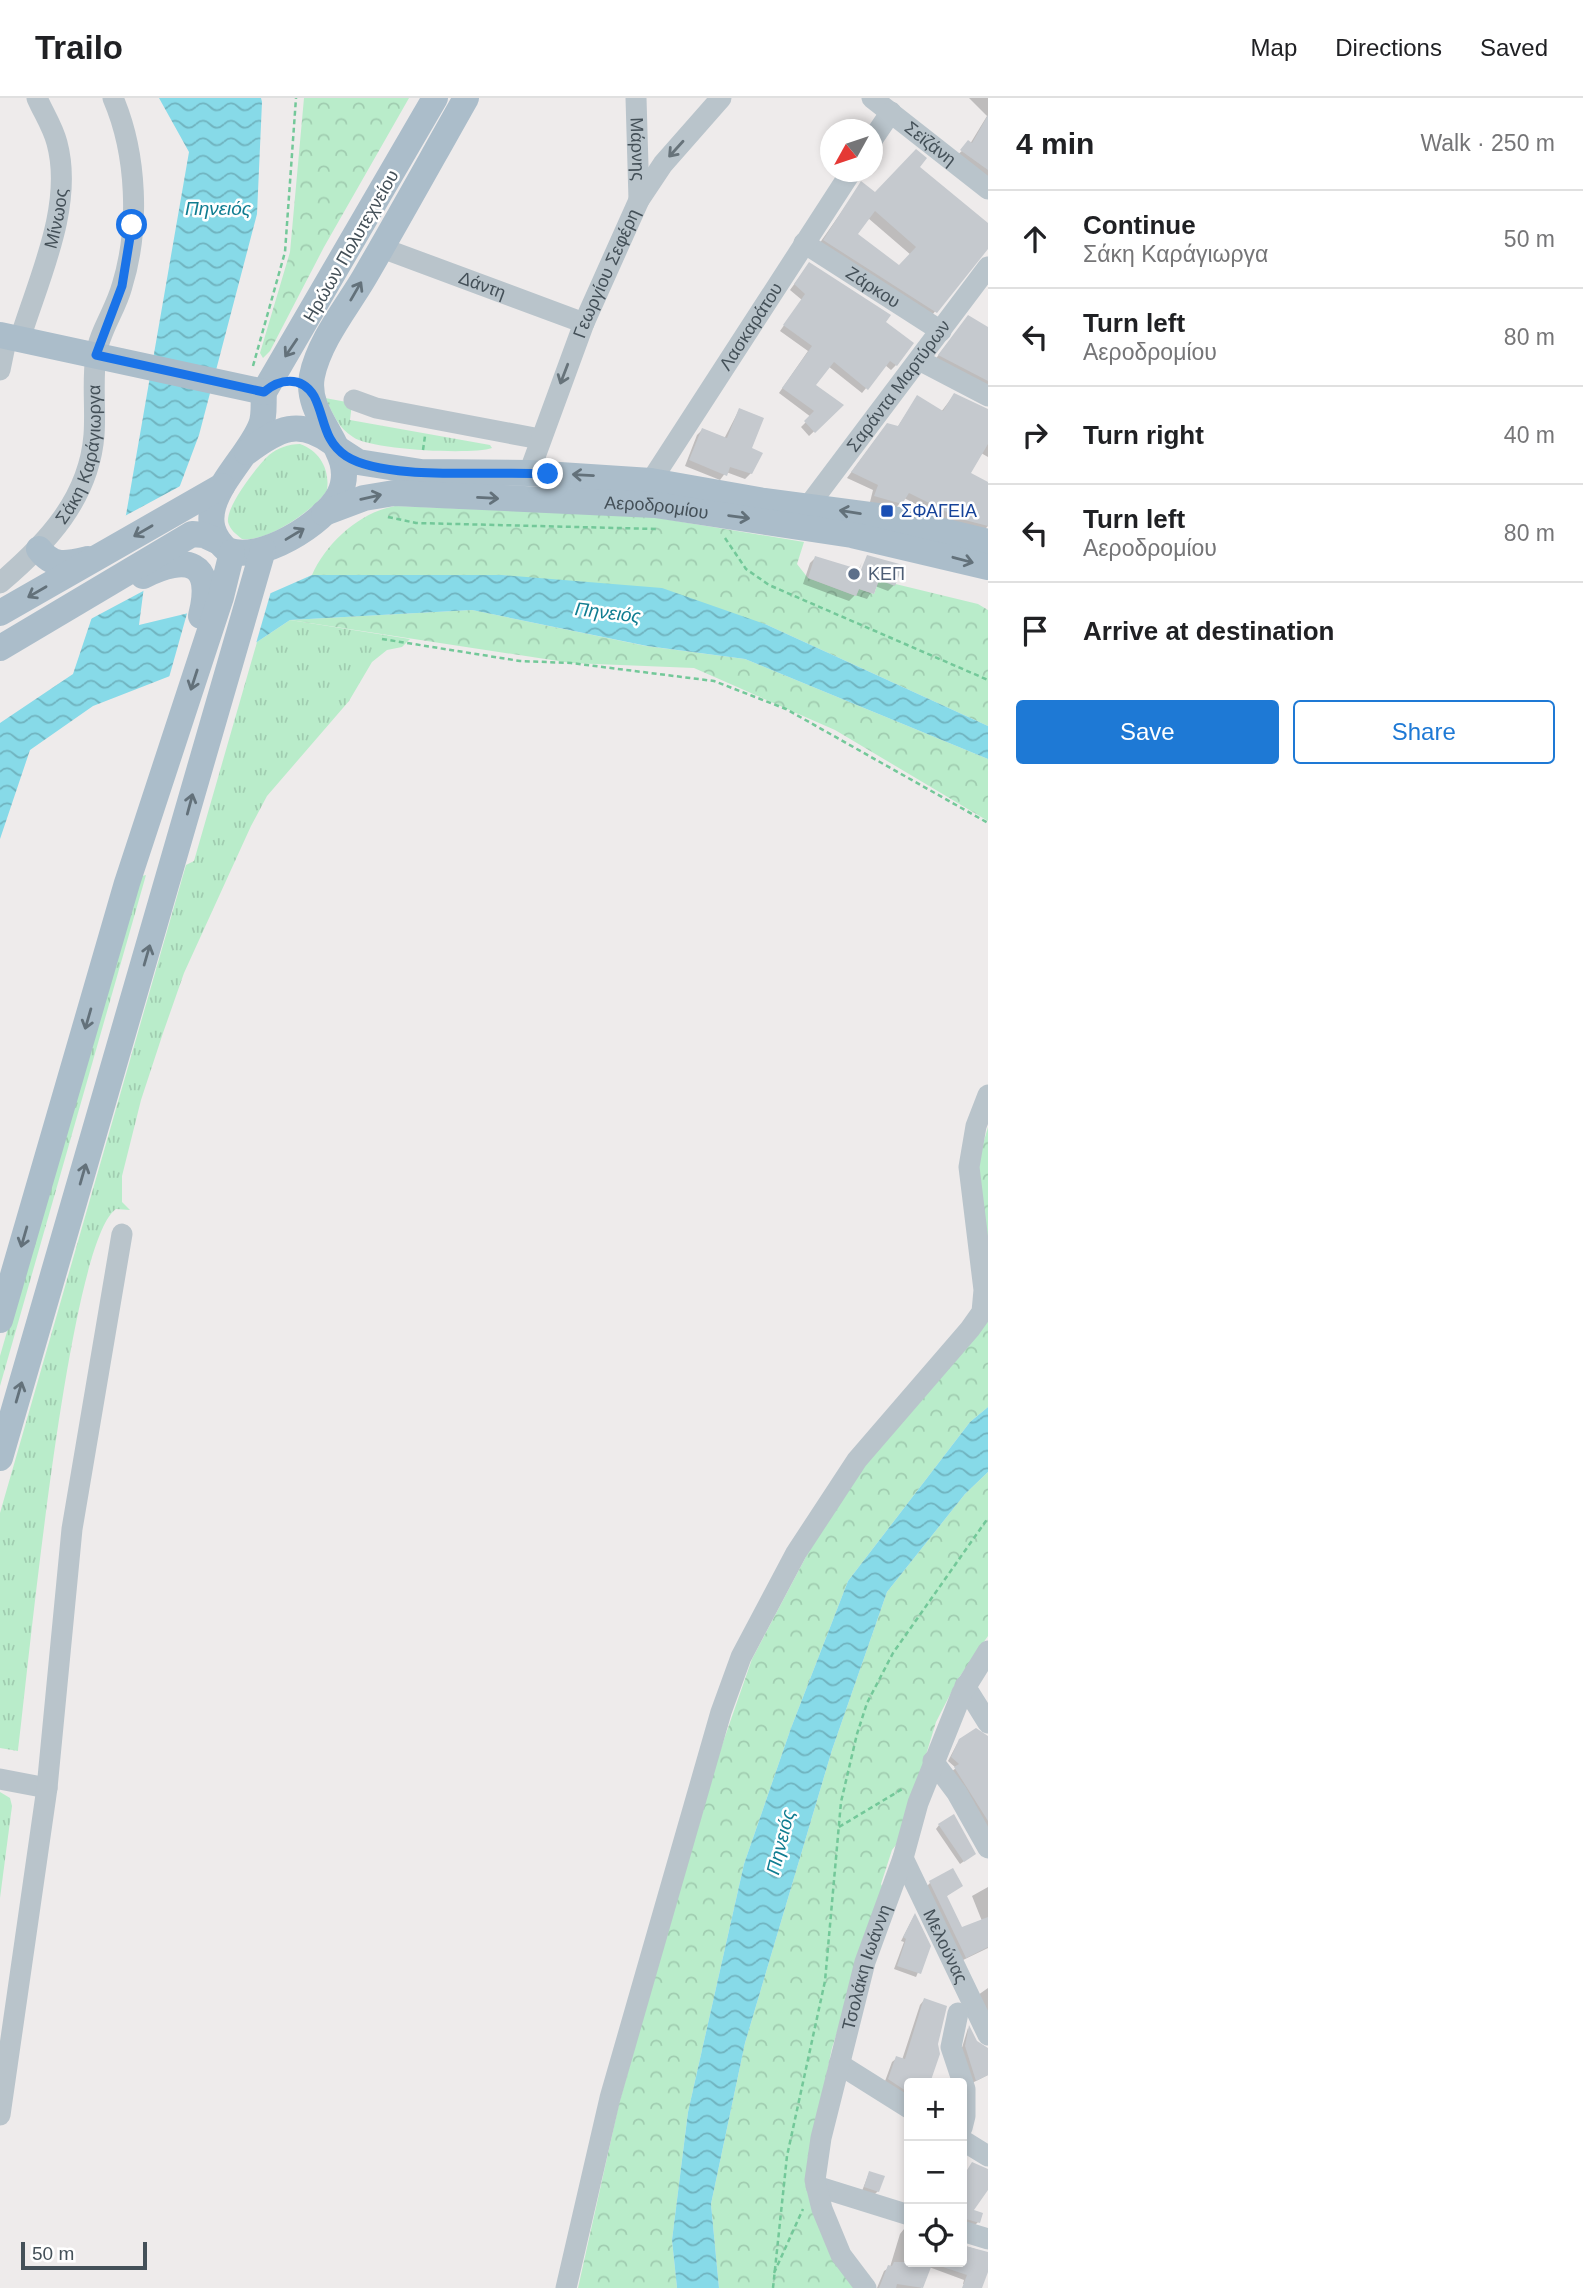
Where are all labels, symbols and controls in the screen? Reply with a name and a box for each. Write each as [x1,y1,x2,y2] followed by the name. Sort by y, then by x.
[35,29,123,66] text: Trailo
[1251,34,1297,61] text: Map
[1335,34,1442,61] text: Directions
[1480,34,1548,61] text: Saved
[627,117,648,181] street label: Μάρνης
[901,117,960,170] street label: Σεϊζάνη
[820,119,883,182] north arrow
[1016,127,1094,160] text: 4 min
[1420,130,1555,156] text: Walk · 250 m
[668,140,684,158] one-way arrow
[299,167,403,325] street label: Ηρώων Πολυτεχνείου
[40,187,71,251] street label: Μίνωος
[185,198,252,219] water label: Πηνειός
[569,206,644,341] street label: Γεωργίου Σεφέρη
[116,209,147,240] route start
[1083,210,1196,240] text: Continue
[1016,220,1054,258] icon: ahead
[1504,226,1555,252] text: 50 m
[1083,241,1268,267] text: Σάκη Καράγιωργα
[842,263,904,312] street label: Ζάρκου
[456,267,509,303] street label: Δάντη
[715,279,787,374] street label: Λασκαράτου
[350,281,364,301] one-way arrow
[1083,308,1185,338] text: Turn left
[843,316,954,456] street label: Σαράντα Μαρτύρων
[1016,318,1054,356] icon: left
[1504,324,1555,350] text: 80 m
[284,338,298,357] one-way arrow
[1083,339,1217,365] text: Αεροδρομίου
[557,362,570,384] one-way arrow
[52,385,105,528] street label: Σάκη Καράγιωργα
[1016,416,1054,454] icon: right
[1083,420,1204,450] text: Turn right
[1504,422,1555,448] text: 40 m
[532,458,563,489] route end
[572,469,595,482] one-way arrow
[359,489,382,503] one-way arrow
[477,491,500,504] one-way arrow
[604,493,710,523] street label: Αεροδρομίου
[901,501,977,521] place label: ΣΦΑΓΕΙΑ
[879,503,895,519] marker: ΣΦΑΓΕΙΑ
[1083,504,1185,534] text: Turn left
[839,505,862,518] one-way arrow
[728,510,750,523] one-way arrow
[1016,514,1054,552] icon: left
[1504,520,1555,546] text: 80 m
[133,524,153,538] one-way arrow
[284,527,304,541] one-way arrow
[1083,535,1217,561] text: Αεροδρομίου
[951,554,974,567] one-way arrow
[868,564,905,584] place label: ΚΕΠ
[846,566,862,582] marker: ΚΕΠ
[28,585,48,599] one-way arrow
[574,598,643,627] water label: Πηνειός
[1016,612,1054,650] icon: arrive
[1083,616,1334,646] text: Arrive at destination
[186,668,199,690] one-way arrow
[1016,700,1279,764] button: Save
[1293,700,1555,764] button: Share
[184,793,197,816] one-way arrow
[141,945,154,967] one-way arrow
[80,1008,93,1030] one-way arrow
[78,1163,91,1185] one-way arrow
[17,1226,30,1248] one-way arrow
[14,1381,27,1403] one-way arrow
[762,1807,799,1877] water label: Πηνειός
[838,1902,895,2032] street label: Τσολάκη Ιωάννη
[919,1906,972,1987] street label: Μελούνας
[904,2078,967,2267] map controls
[904,2078,967,2141] button: +
[904,2141,967,2204] button: −
[904,2204,967,2267] button: locate
[21,2239,147,2271] scale bar
[32,2243,74,2264] text: 50 m

